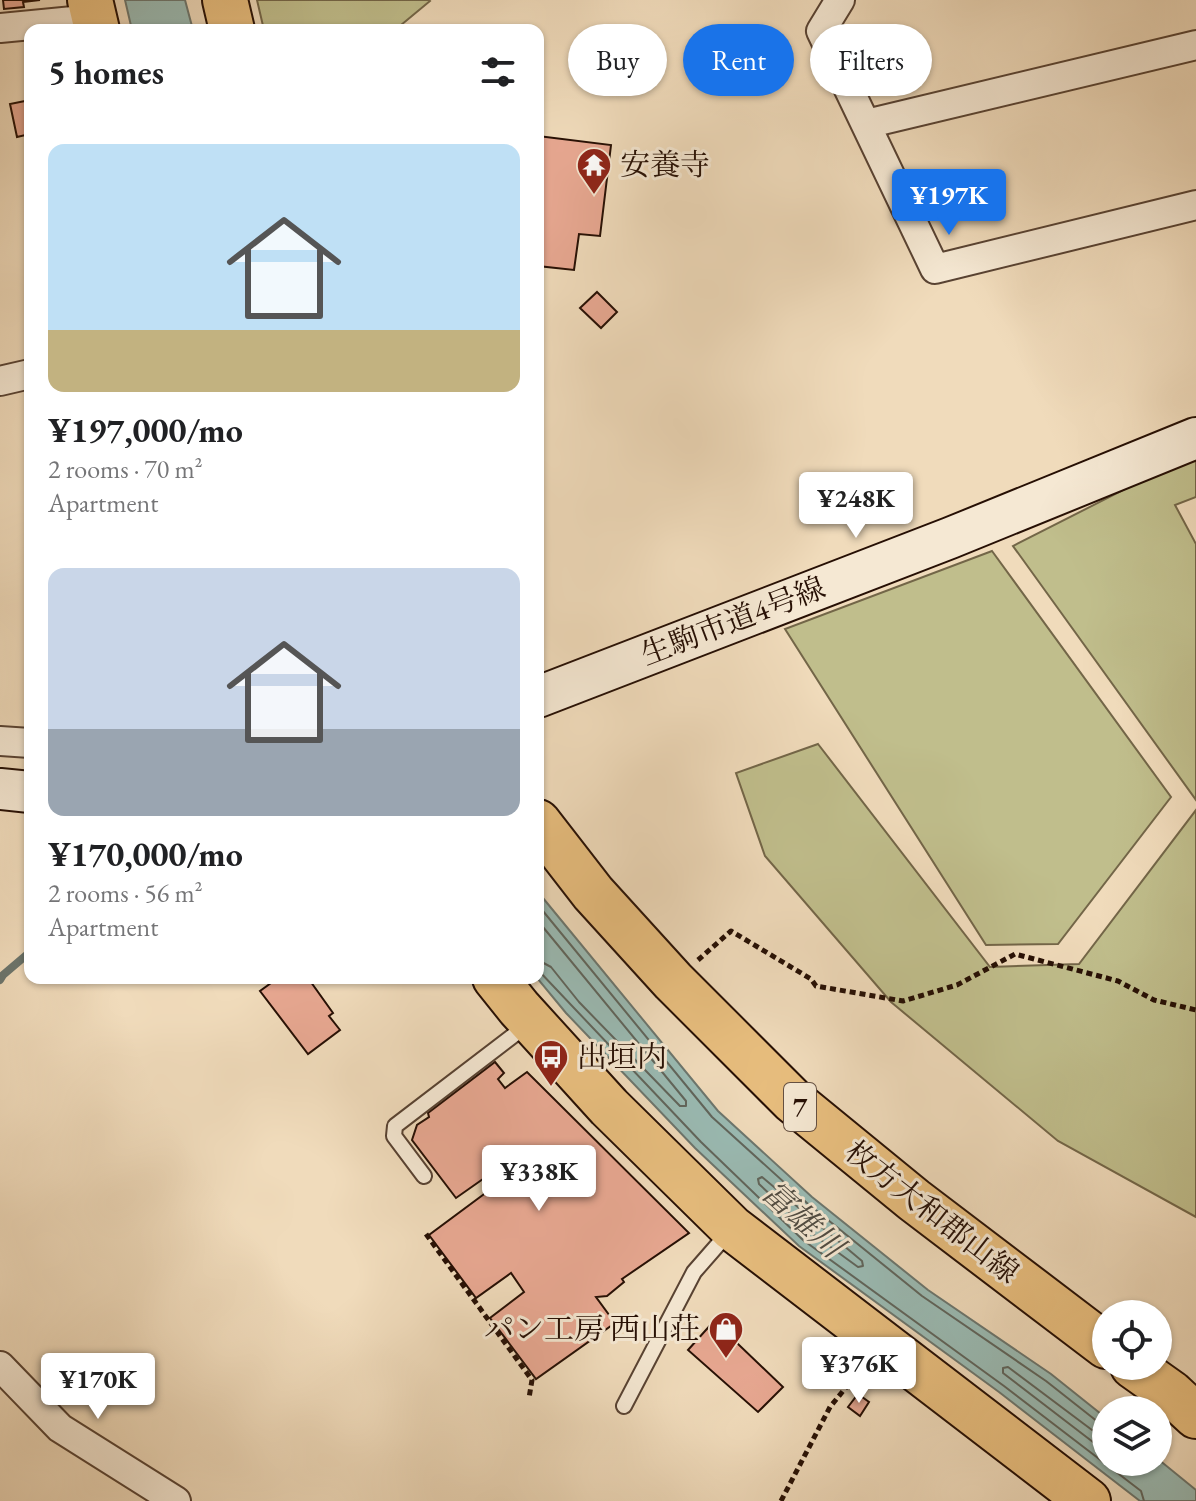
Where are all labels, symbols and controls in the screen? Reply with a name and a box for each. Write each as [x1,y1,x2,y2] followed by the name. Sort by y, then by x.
[568,24,667,96] chip: Buy
[683,24,794,96] chip: Rent
[810,24,932,96] chip: Filters
[48,50,164,94] text: 5 homes
[476,50,520,94] icon: filters
[620,145,710,184] place label: 安養寺
[575,146,613,196] temple icon: 安養寺
[893,169,1005,237] pin: ¥197K
[910,178,988,212] text: ¥197K
[212,196,356,340] icon: home
[48,408,243,452] text: ¥197,000/mo
[48,452,203,486] text: 2 rooms · 70 m²
[800,472,912,540] pin: ¥248K
[817,481,895,515] text: ¥248K
[48,486,158,520] text: Apartment
[635,567,831,674] street label: 生駒市道4号線
[212,620,356,764] icon: home
[48,832,243,876] text: ¥170,000/mo
[48,876,203,910] text: 2 rooms · 56 m²
[48,910,158,944] text: Apartment
[577,1037,667,1076] place label: 出垣内
[532,1038,570,1088] bus stop icon: 出垣内
[784,1083,816,1131] road number: 7
[838,1132,1027,1292] street label: 枚方大和郡山線
[483,1145,595,1213] pin: ¥338K
[500,1154,578,1188] text: ¥338K
[753,1171,855,1269] water label: 富雄川
[1092,1300,1172,1476] map controls
[1092,1300,1172,1380] button: locate
[484,1309,700,1348] place label: パン工房 西山荘
[707,1310,745,1360] shop icon: パン工房 西山荘
[803,1337,915,1405] pin: ¥376K
[820,1346,898,1380] text: ¥376K
[42,1353,154,1421] pin: ¥170K
[59,1362,137,1396] text: ¥170K
[1092,1396,1172,1476] button: layers

